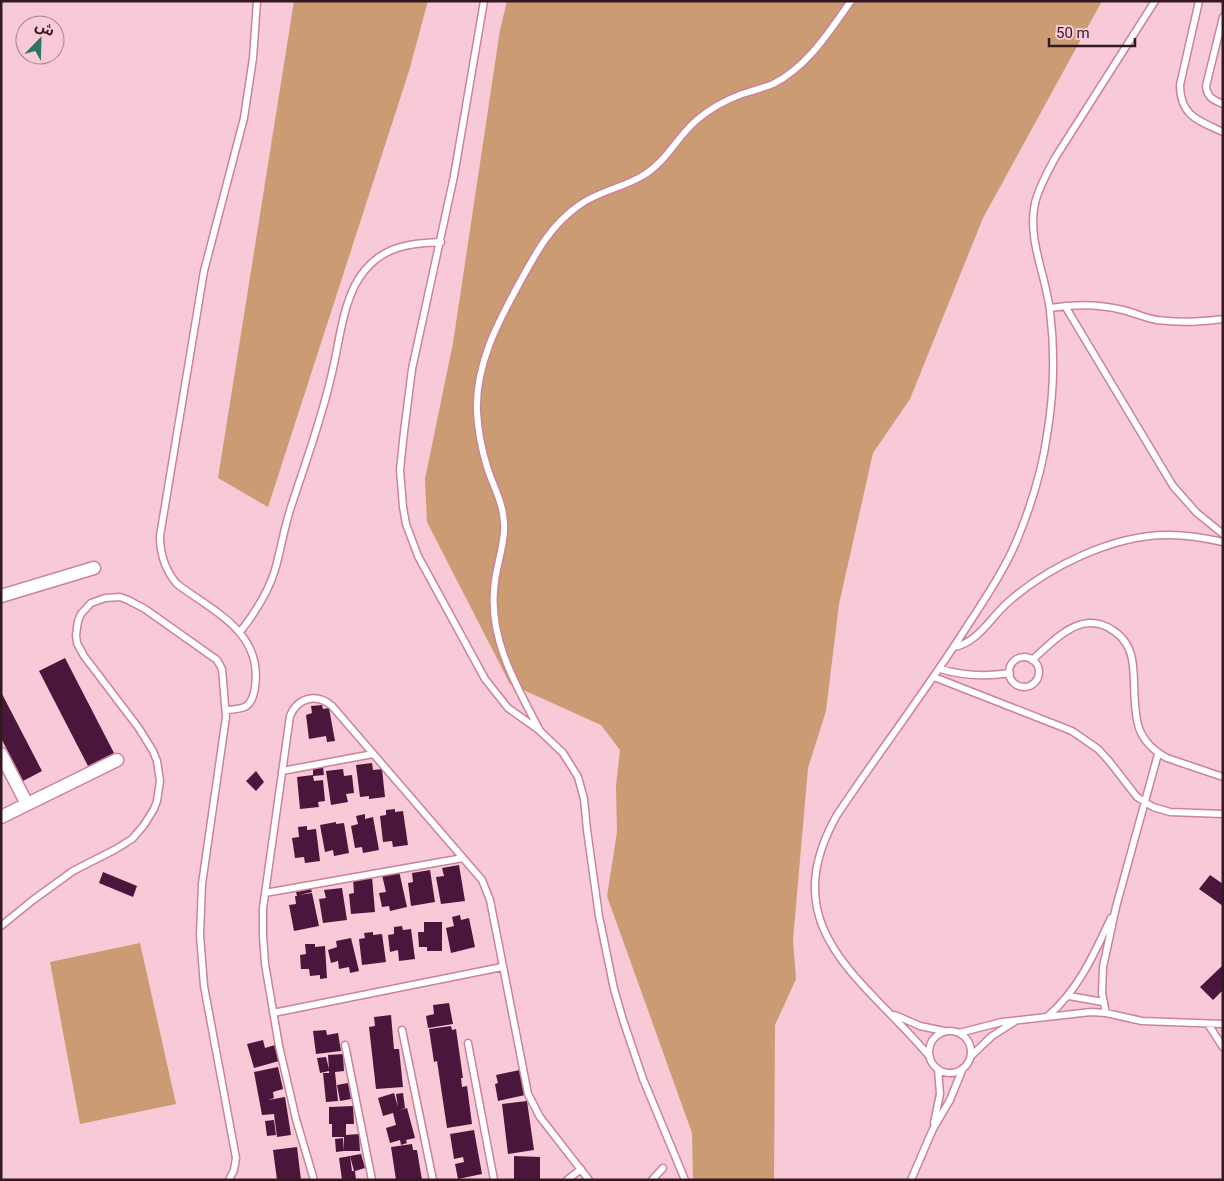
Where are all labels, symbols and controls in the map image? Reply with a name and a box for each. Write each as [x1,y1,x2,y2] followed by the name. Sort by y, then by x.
[15,15,65,65] north arrow
[1049,15,1135,47] scale bar
[33,17,57,39] text: ش
[1056,24,1090,42] text: 50 m

